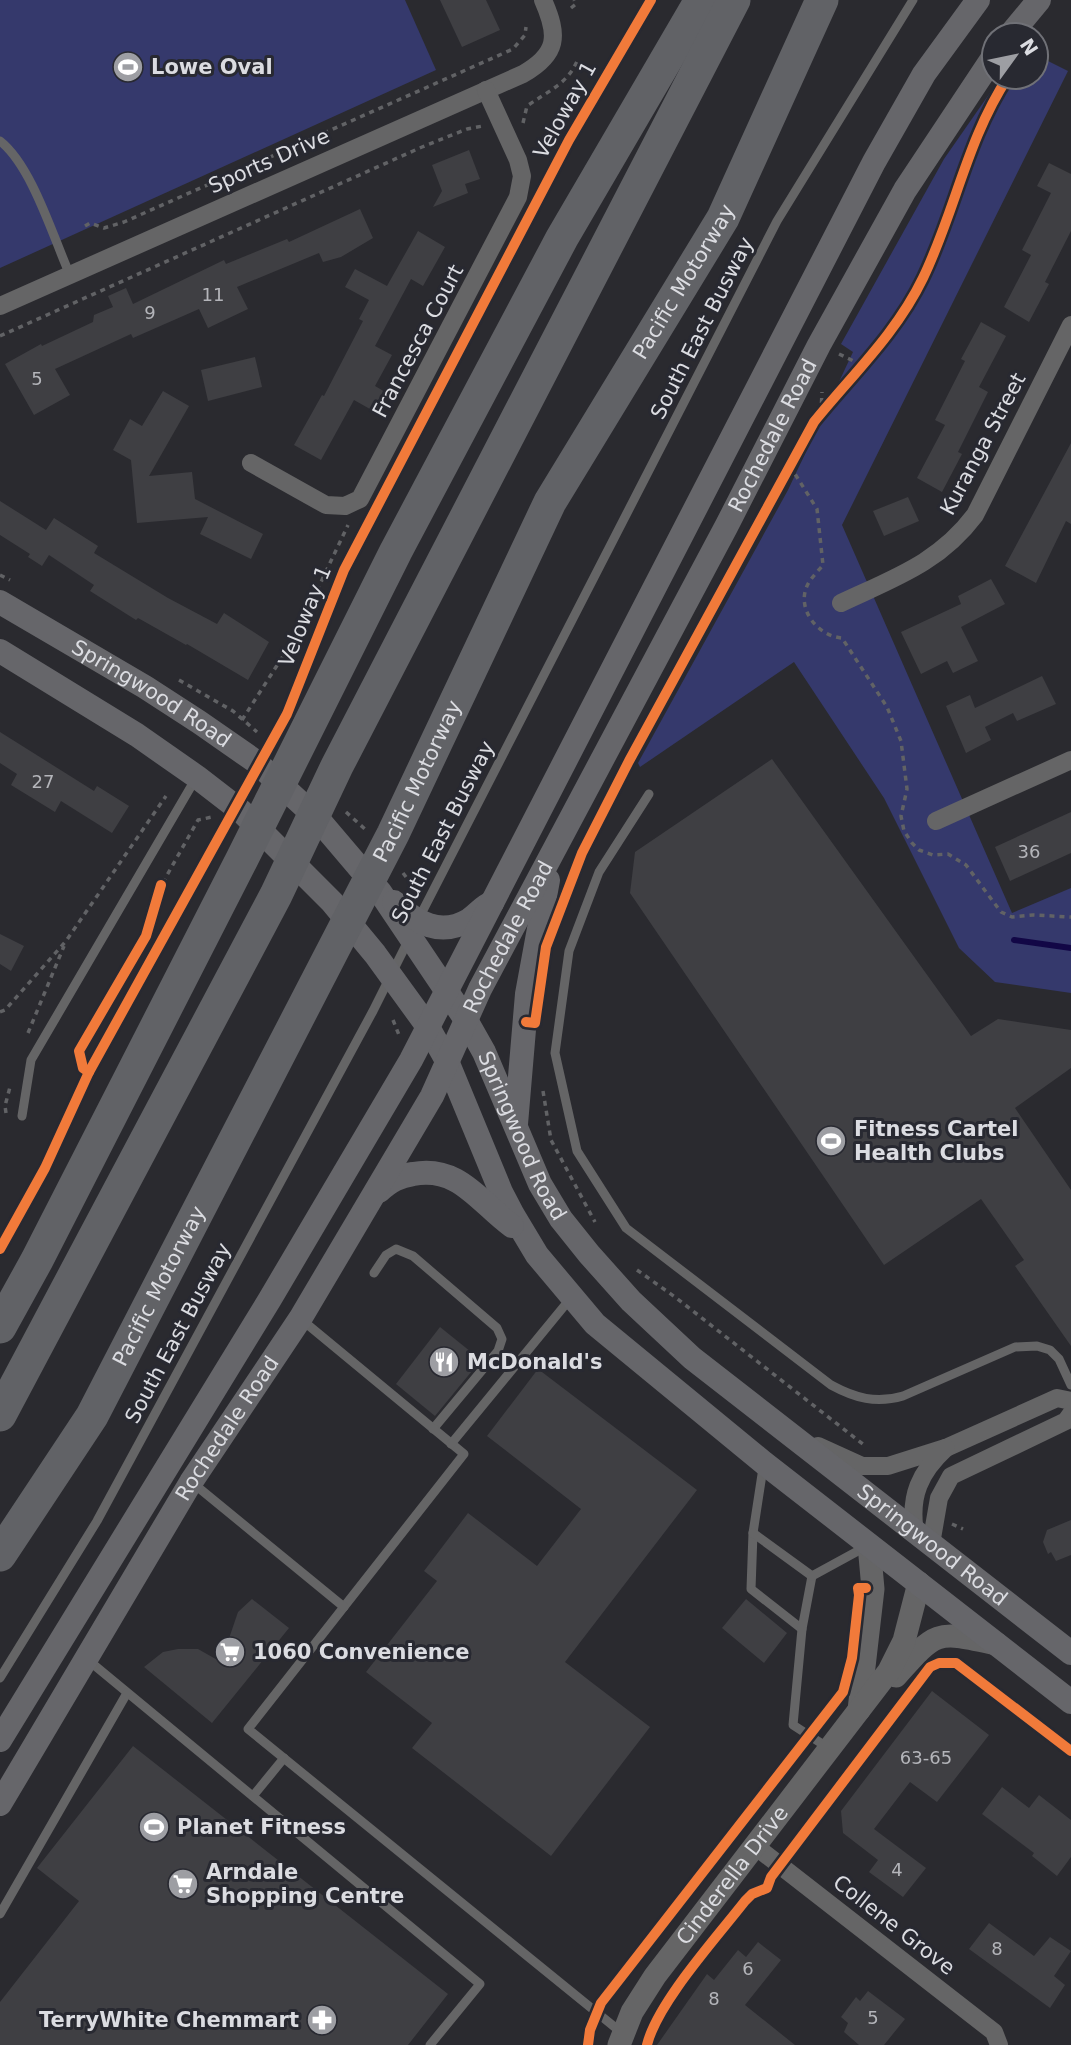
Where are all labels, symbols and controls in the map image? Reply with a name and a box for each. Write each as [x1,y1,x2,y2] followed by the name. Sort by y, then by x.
[980,21,1050,91] north arrow
[1016,34,1043,59] text: N
[111,50,145,84] sports icon: Lowe Oval
[151,55,273,79] place label: Lowe Oval
[529,57,601,163] street label: Veloway 1
[205,124,333,198] street label: Sports Drive
[628,201,740,363] street label: Pacific Motorway
[646,233,758,423] street label: South East Busway
[368,261,468,421] street label: Francesca Court
[202,284,224,305] house number: 11
[144,302,156,323] house number: 9
[724,355,822,516] street label: Rochedale Road
[31,368,43,389] house number: 5
[935,369,1031,519] street label: Kuranga Street
[274,562,336,670] street label: Veloway 1
[67,635,236,753] street label: Springwood Road
[368,696,466,866] street label: Pacific Motorway
[387,737,499,927] street label: South East Busway
[32,771,54,792] house number: 27
[1018,841,1040,862] house number: 36
[459,857,558,1017] street label: Rochedale Road
[473,1048,571,1225] street label: Springwood Road
[854,1117,1019,1165] place label: Fitness Cartel Health Clubs
[814,1124,848,1158] sports icon: Fitness Cartel Health Clubs
[108,1202,210,1370] street label: Pacific Motorway
[120,1239,236,1427] street label: South East Busway
[427,1345,461,1379] restaurant icon: McDonald's
[467,1350,603,1374] place label: McDonald's
[171,1351,284,1505] street label: Rochedale Road
[852,1479,1012,1611] street label: Springwood Road
[213,1635,247,1669] supermarket icon: 1060 Convenience
[253,1640,470,1664] place label: 1060 Convenience
[900,1747,952,1768] house number: 63-65
[671,1801,793,1950] street label: Cinderella Drive
[137,1810,171,1844] sports icon: Planet Fitness
[177,1815,346,1839] place label: Planet Fitness
[891,1859,903,1880] house number: 4
[206,1860,404,1908] place label: Arndale Shopping Centre
[166,1867,200,1901] supermarket icon: Arndale Shopping Centre
[828,1870,960,1980] street label: Collene Grove
[991,1938,1003,1959] house number: 8
[742,1958,754,1979] house number: 6
[708,1988,720,2009] house number: 8
[305,2003,339,2037] pharmacy icon: TerryWhite Chemmart
[867,2007,879,2028] house number: 5
[39,2008,299,2032] place label: TerryWhite Chemmart

